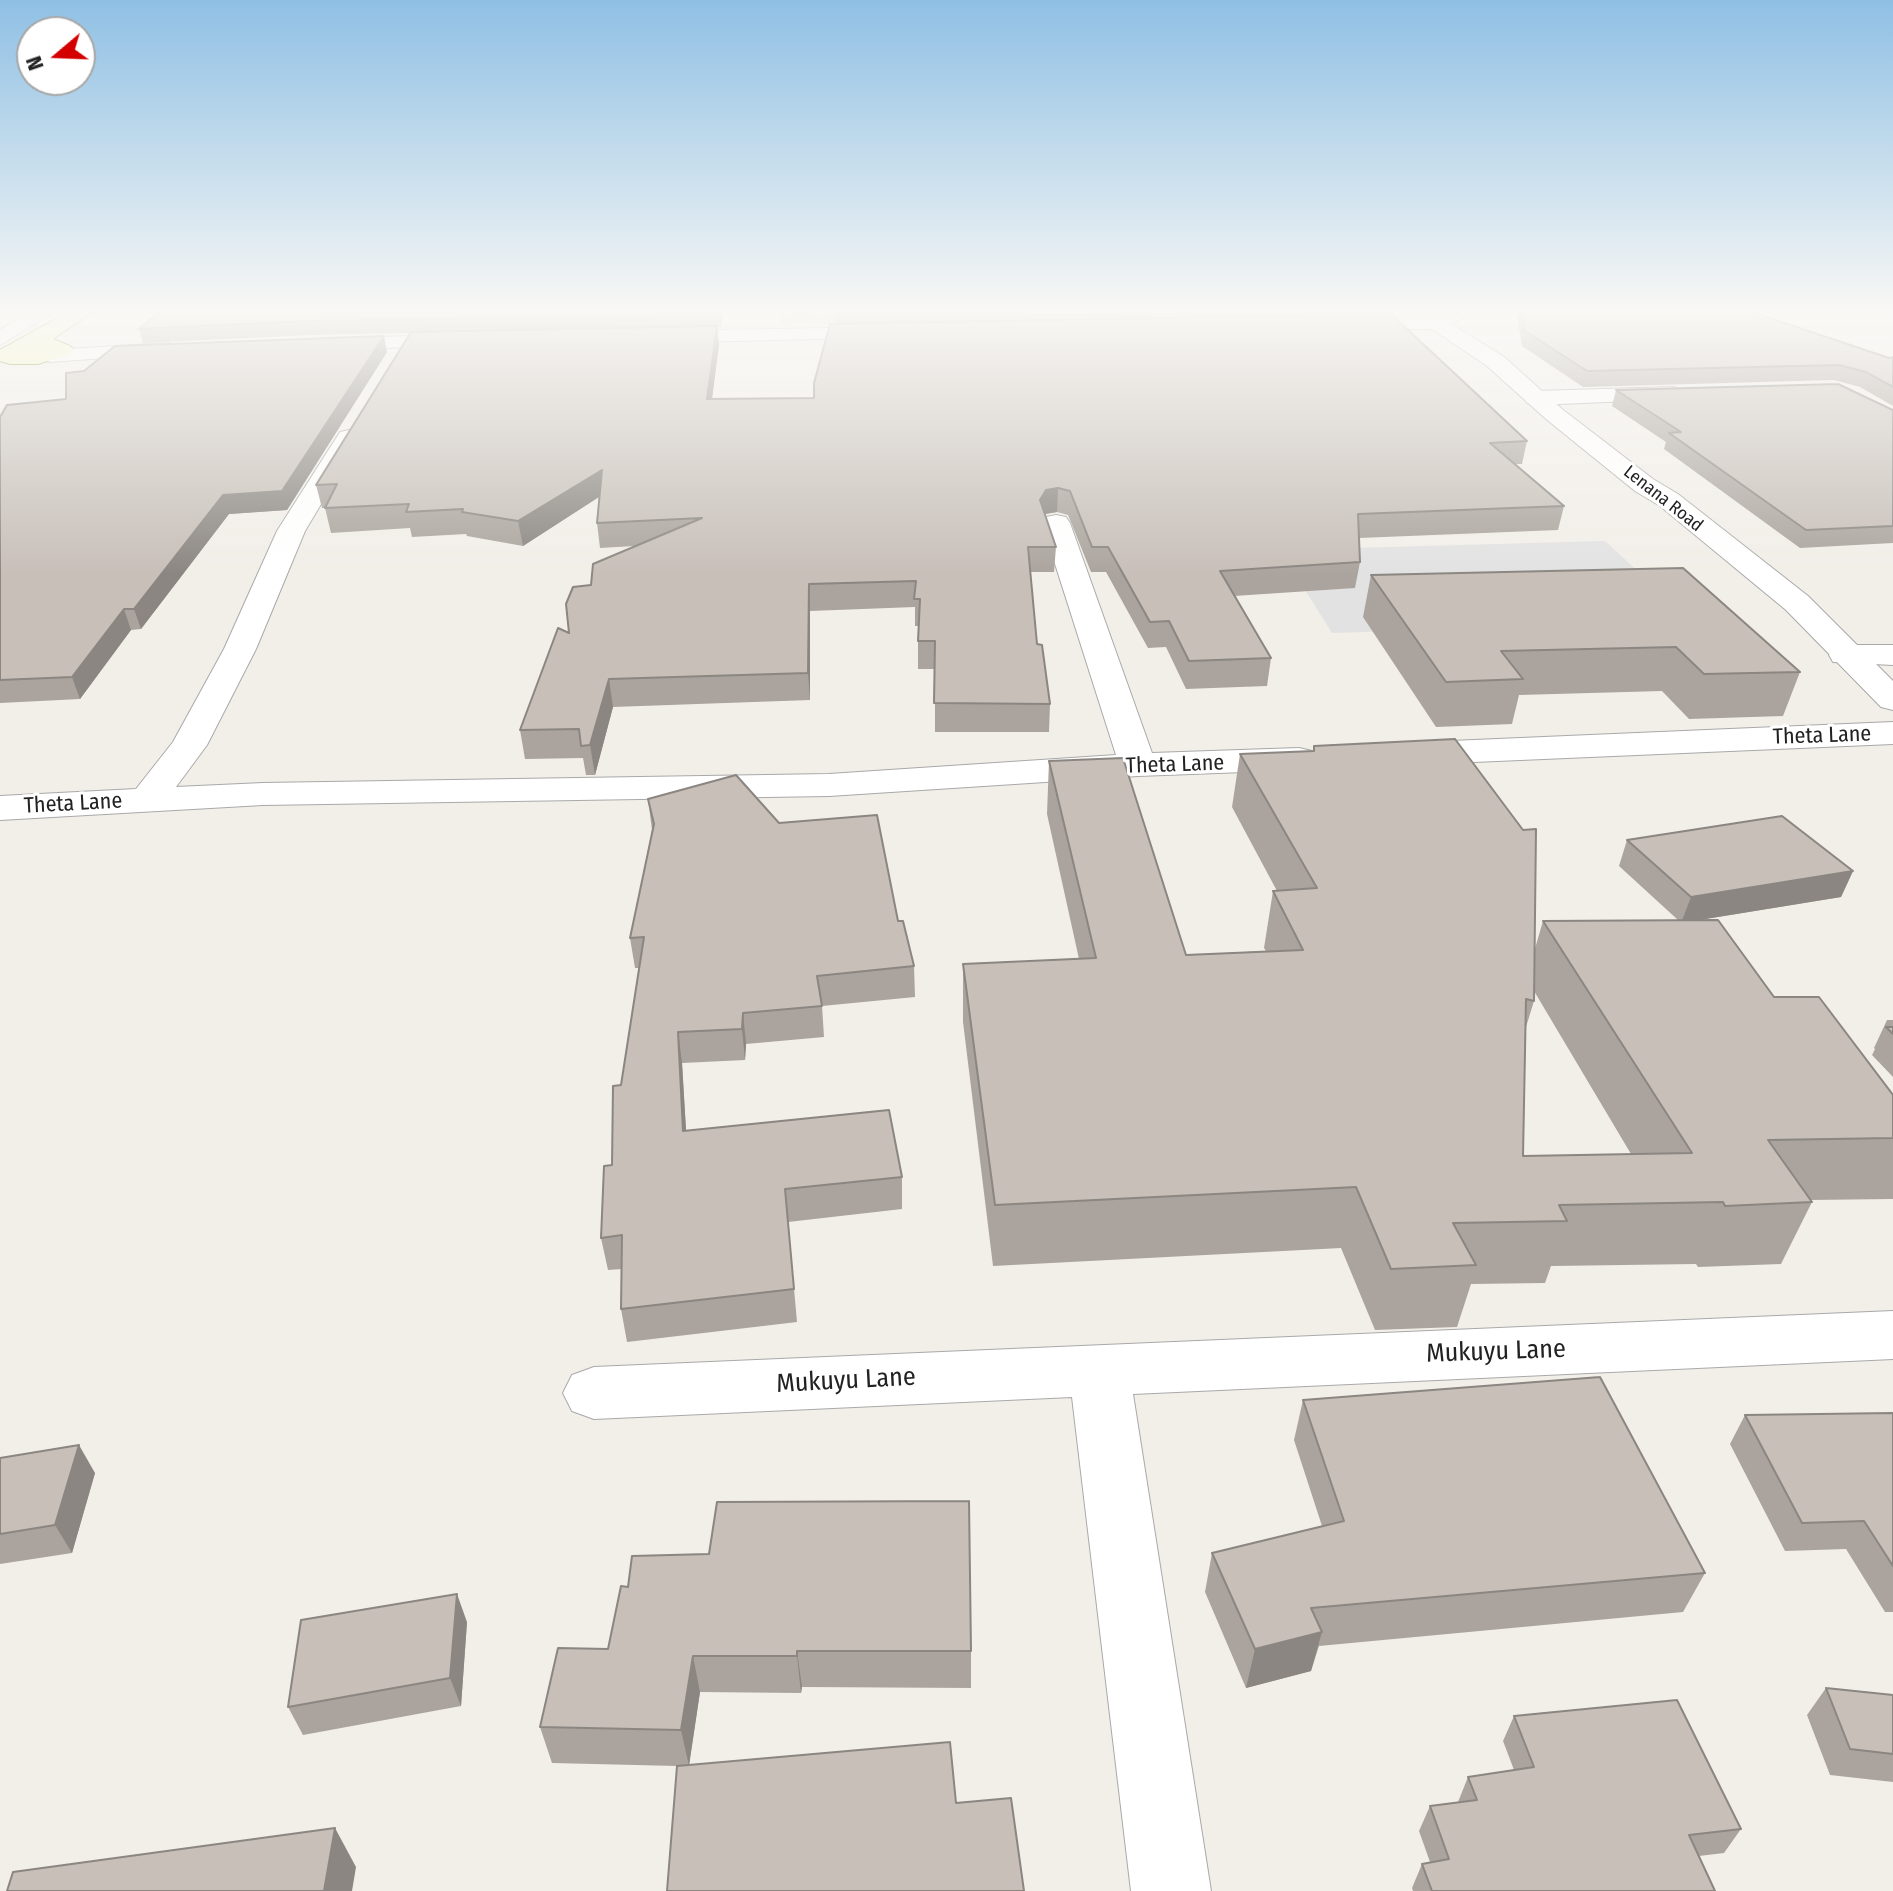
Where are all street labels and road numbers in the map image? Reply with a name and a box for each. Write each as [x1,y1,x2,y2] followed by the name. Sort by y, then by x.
[1619,461,1707,537] street label: Lenana Road
[1772,721,1872,751] street label: Theta Lane
[1125,750,1225,780] street label: Theta Lane
[23,788,123,820] street label: Theta Lane
[1426,1334,1566,1370] street label: Mukuyu Lane
[776,1362,916,1400] street label: Mukuyu Lane

